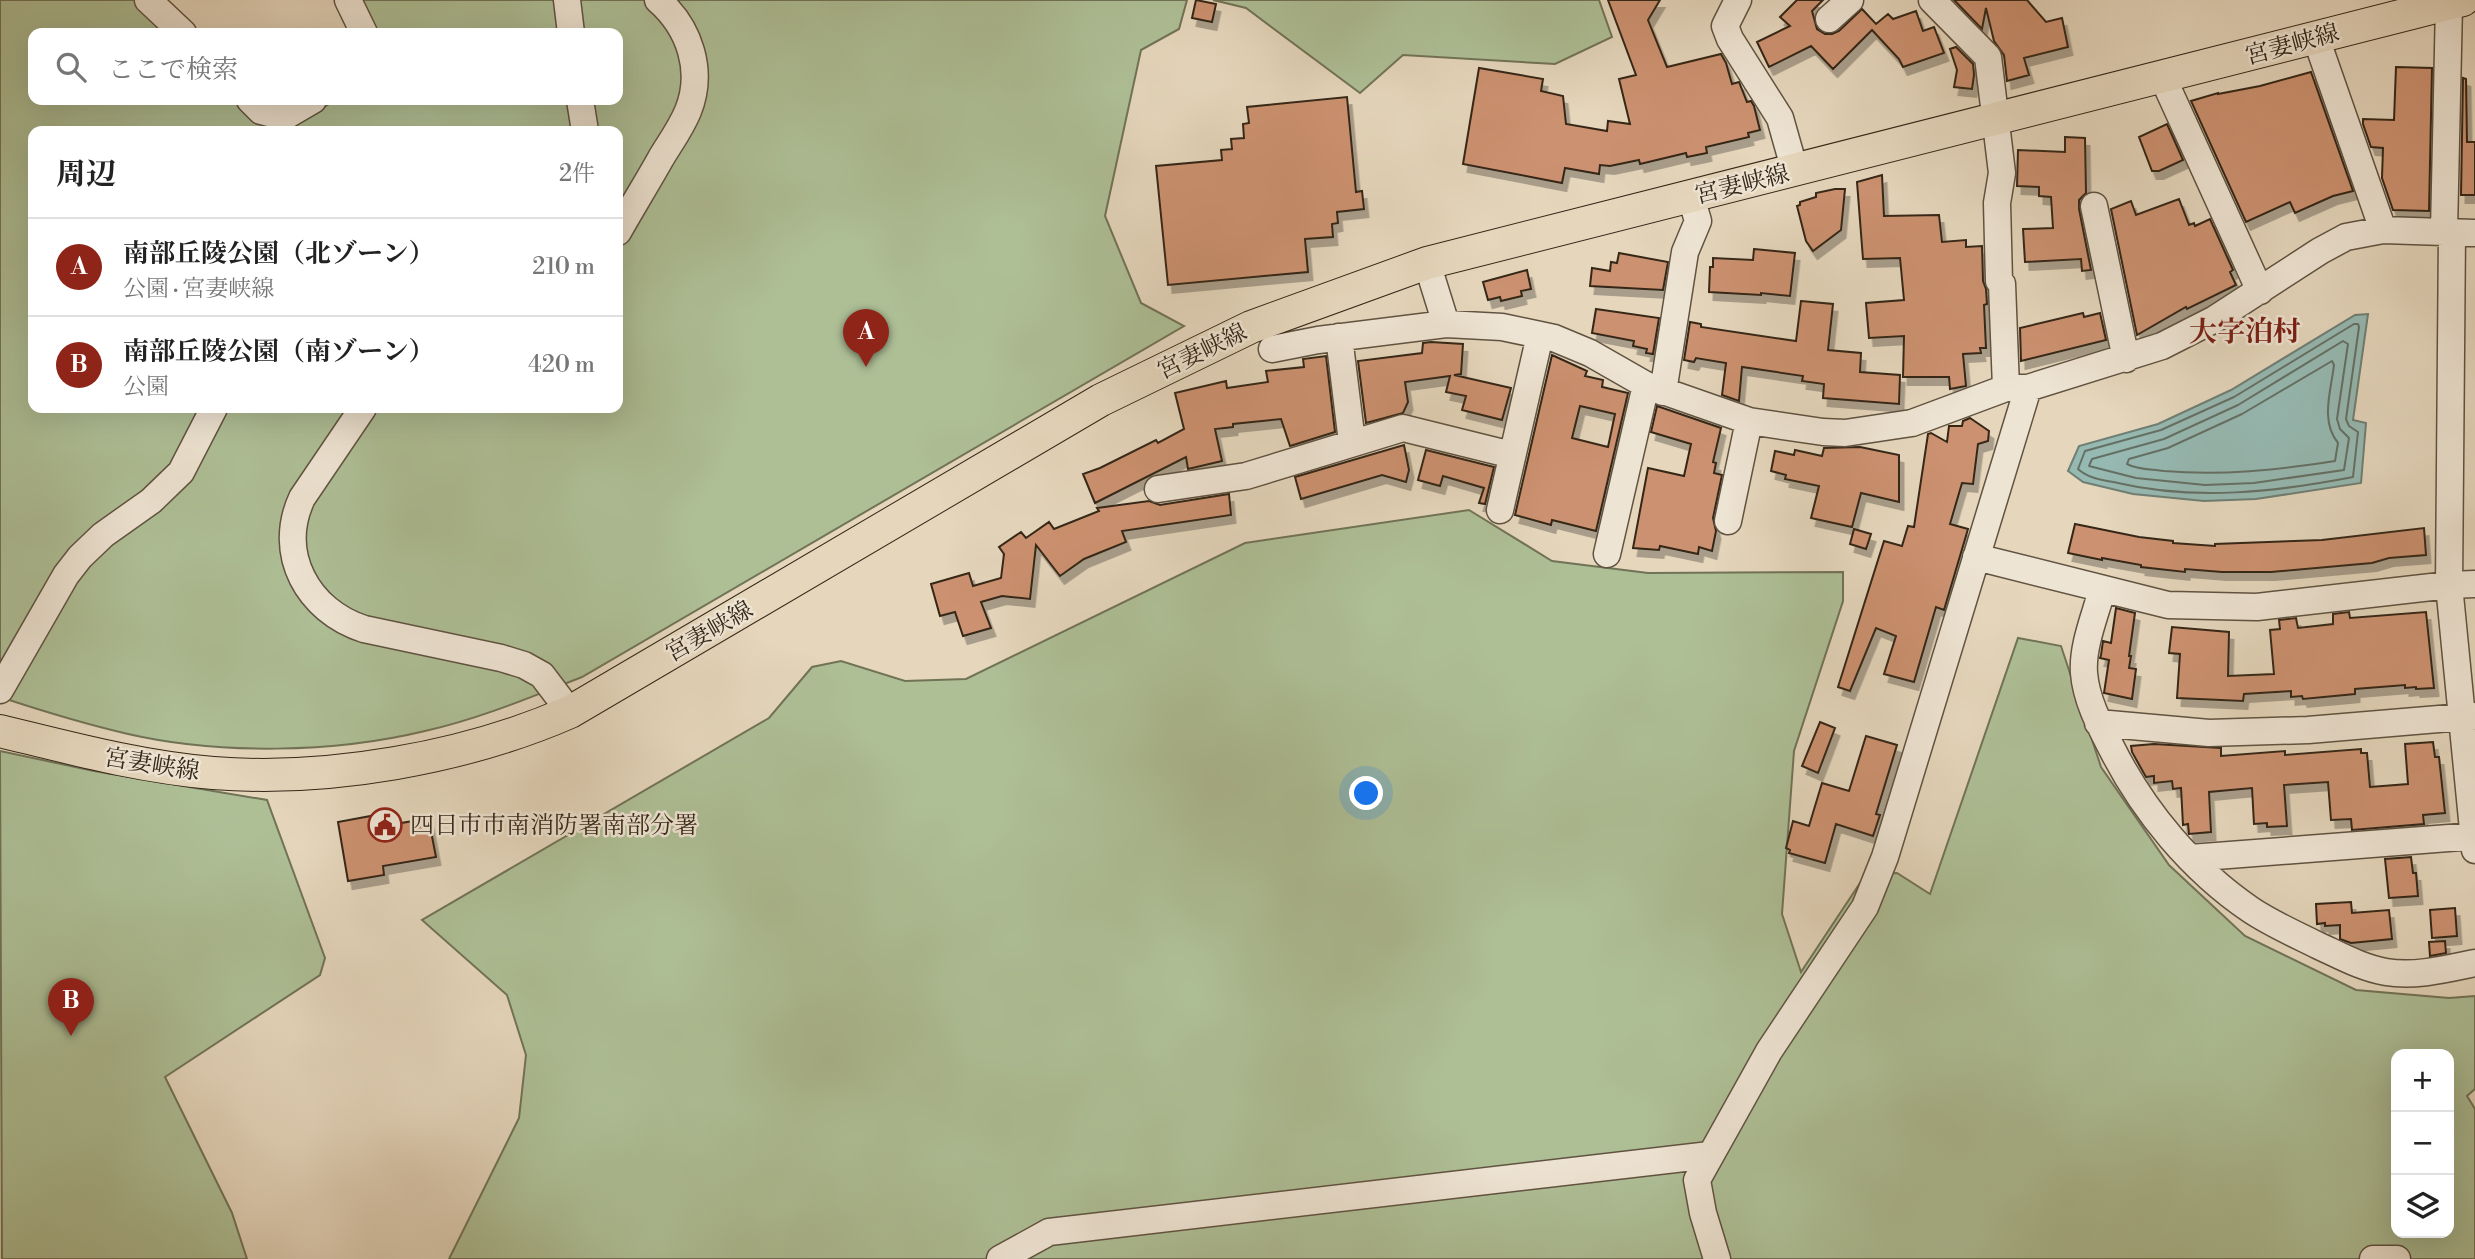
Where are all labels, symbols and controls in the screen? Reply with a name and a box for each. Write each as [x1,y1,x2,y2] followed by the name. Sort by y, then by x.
[2242,18,2343,72] street label: 宮妻峡線
[28,28,623,105] search box
[52,48,90,86] icon: search
[108,54,238,86] text: ここで検索
[56,156,116,194] text: 周辺
[1692,159,1792,211] street label: 宮妻峡線
[559,160,595,188] text: 2件
[123,238,434,270] text: 南部丘陵公園（北ゾーン）
[71,253,87,281] text: A
[532,253,595,281] text: 210 m
[123,275,274,303] text: 公園 · 宮妻峡線
[843,309,889,367] pin: A
[2189,315,2301,350] district label: 大字泊村
[1153,317,1252,386] street label: 宮妻峡線
[123,336,434,368] text: 南部丘陵公園（南ゾーン）
[70,351,88,379] text: B
[528,351,595,379] text: 420 m
[123,373,169,401] text: 公園
[660,595,759,669] street label: 宮妻峡線
[102,743,202,787] street label: 宮妻峡線
[1349,776,1383,810] your location
[366,806,404,844] public building icon: 四日市市南消防署南部分署
[410,811,698,841] place label: 四日市市南消防署南部分署
[48,978,94,1036] pin: B
[2391,1049,2454,1238] map controls
[2391,1049,2454,1112] button: +
[2391,1112,2454,1175] button: −
[2391,1175,2454,1238] button: layers

